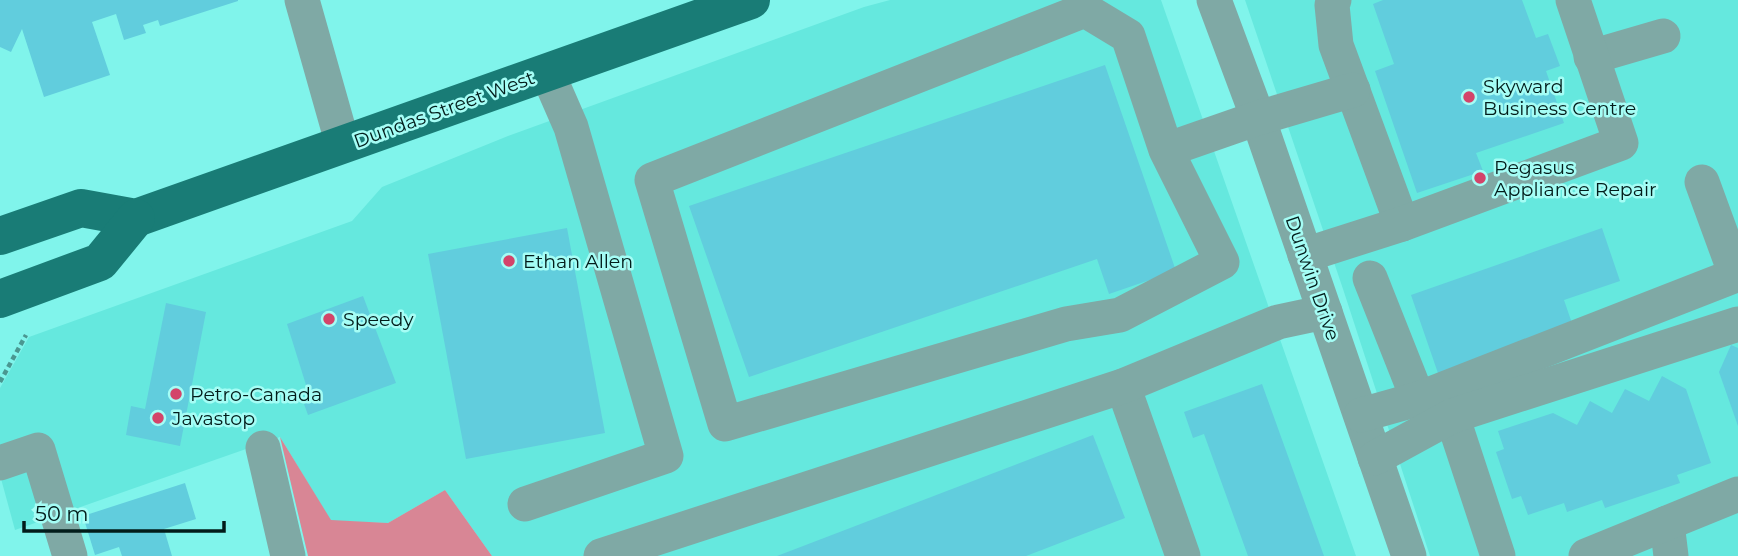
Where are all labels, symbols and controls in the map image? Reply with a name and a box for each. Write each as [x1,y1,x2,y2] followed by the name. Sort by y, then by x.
[351,66,538,153] street label: Dundas Street West
[1483,75,1636,120] place label: Skyward Business Centre
[1461,89,1477,105] marker: Skyward Business Centre
[1494,156,1657,201] place label: Pegasus Appliance Repair
[1472,170,1488,186] marker: Pegasus Appliance Repair
[1280,213,1345,344] street label: Dunwin Drive
[523,250,633,273] place label: Ethan Allen
[501,253,517,269] marker: Ethan Allen
[343,308,414,331] place label: Speedy
[321,311,337,327] marker: Speedy
[190,383,322,406] place label: Petro-Canada
[168,386,184,402] marker: Petro-Canada
[171,407,255,430] place label: Javastop
[150,410,166,426] marker: Javastop
[24,490,224,534] scale bar
[35,501,89,526] text: 50 m

